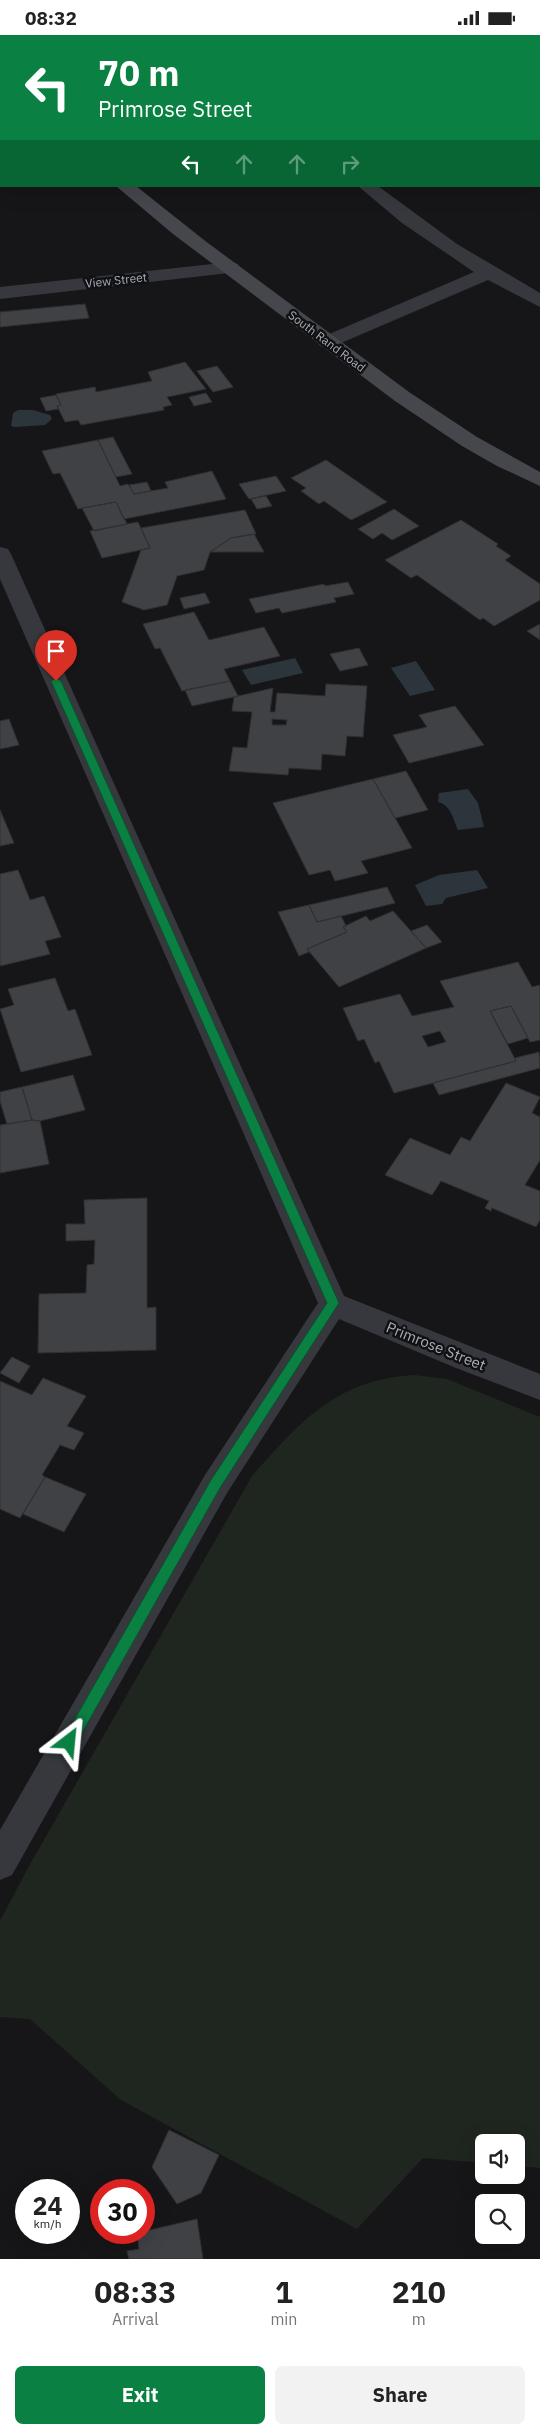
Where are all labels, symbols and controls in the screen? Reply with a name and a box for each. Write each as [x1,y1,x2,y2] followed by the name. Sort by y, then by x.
[25,6,77,30] text: 08:32
[98,50,180,96] text: 70 m
[15,55,80,120] icon: left
[98,94,253,123] text: Primrose Street
[177,150,205,178] icon: left
[230,150,258,178] icon: ahead
[283,150,311,178] icon: ahead
[336,150,364,178] icon: right
[84,269,148,291] street label: View Street
[286,307,368,375] street label: South Rand Road
[35,630,77,681] pin
[42,637,70,665] icon: arrive
[384,1317,488,1375] street label: Primrose Street
[42,1715,94,1767] position arrow
[475,2134,525,2244] map controls
[475,2134,525,2184] button: sound
[90,2179,155,2244] speed limit sign: 30
[32,2189,63,2222] text: 24
[475,2194,525,2244] button: search
[33,2216,62,2231] text: km/h
[94,2272,176,2311] text: 08:33
[275,2272,293,2311] text: 1
[392,2272,446,2311] text: 210
[112,2309,159,2329] text: Arrival
[270,2309,297,2329] text: min
[412,2309,426,2329] text: m
[15,2366,265,2424] button: Exit
[275,2366,525,2424] button: Share

